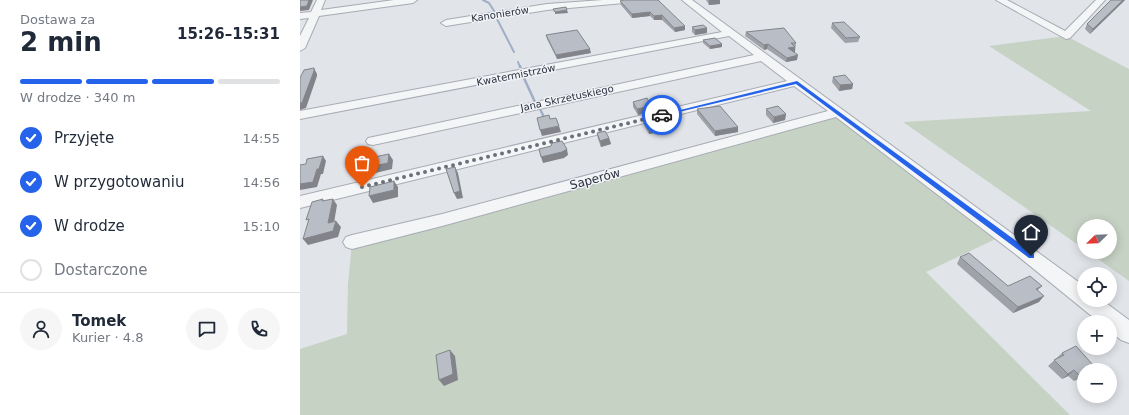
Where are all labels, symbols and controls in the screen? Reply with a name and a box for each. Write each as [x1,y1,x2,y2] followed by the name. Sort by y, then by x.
[470,4,530,24] street label: Kanonierów
[20,12,95,27] text: Dostawa za
[177,25,280,43] text: 15:26–15:31
[20,27,102,57] text: 2 min
[476,62,556,88] street label: Kwatermistrzów
[518,83,615,113] street label: Jana Skrzetuskiego
[20,90,135,105] text: W drodze · 340 m
[642,95,682,135] courier
[651,104,673,126] icon: car
[20,127,42,149] icon: check
[54,129,114,147] text: Przyjęte
[243,131,280,146] text: 14:55
[345,146,379,187] pin
[351,152,373,174] icon: bag
[568,165,622,192] street label: Saperów
[20,171,42,193] icon: check
[54,173,184,191] text: W przygotowaniu
[243,175,280,190] text: 14:56
[20,215,42,237] icon: check
[1014,215,1048,256] pin
[54,217,125,235] text: W drodze
[243,219,280,234] text: 15:10
[1077,219,1117,259] north arrow
[1077,219,1117,403] map controls
[1020,221,1042,243] icon: home
[54,261,148,279] text: Dostarczone
[1077,267,1117,307] button: locate
[20,308,62,350] button: person
[186,308,228,350] button: chat
[238,308,280,350] button: phone
[72,312,126,330] text: Tomek
[1077,315,1117,355] button: +
[72,330,144,345] text: Kurier · 4.8
[1077,363,1117,403] button: −

